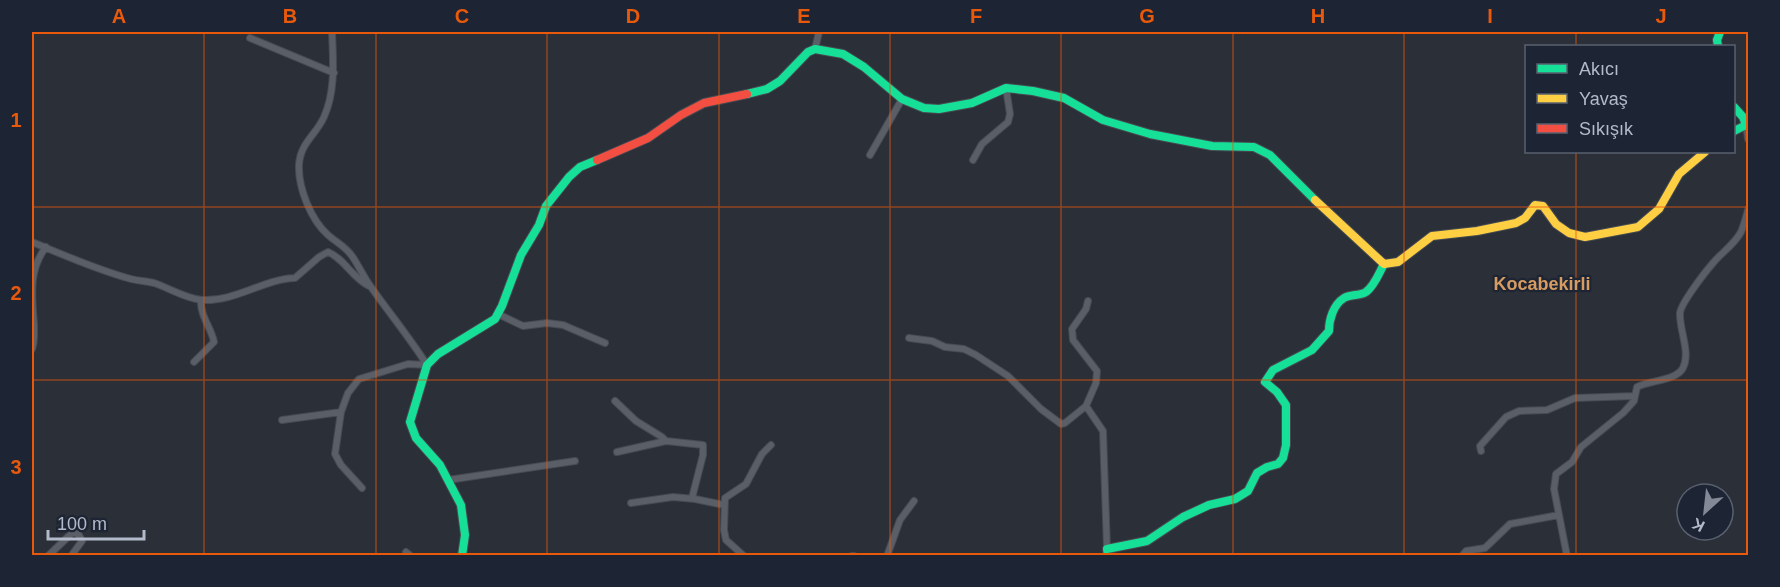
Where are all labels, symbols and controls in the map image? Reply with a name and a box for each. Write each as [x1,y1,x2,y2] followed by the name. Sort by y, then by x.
[112,5,126,27] text: A
[283,5,297,27] text: B
[455,5,469,27] text: C
[626,5,640,27] text: D
[797,5,811,27] text: E
[970,5,982,27] text: F
[1139,5,1155,27] text: G
[1311,5,1325,27] text: H
[1487,5,1493,27] text: I
[1655,5,1667,27] text: J
[1525,45,1735,153] legend
[1579,59,1619,79] text: Akıcı
[1579,89,1628,109] text: Yavaş
[10,109,22,131] text: 1
[1579,119,1634,139] text: Sıkışık
[1493,274,1591,294] district label: Kocabekirli
[10,282,22,304] text: 2
[10,456,22,478] text: 3
[1675,482,1735,542] north arrow
[48,503,144,541] scale bar
[57,514,107,534] text: 100 m
[1689,515,1707,535] text: K

